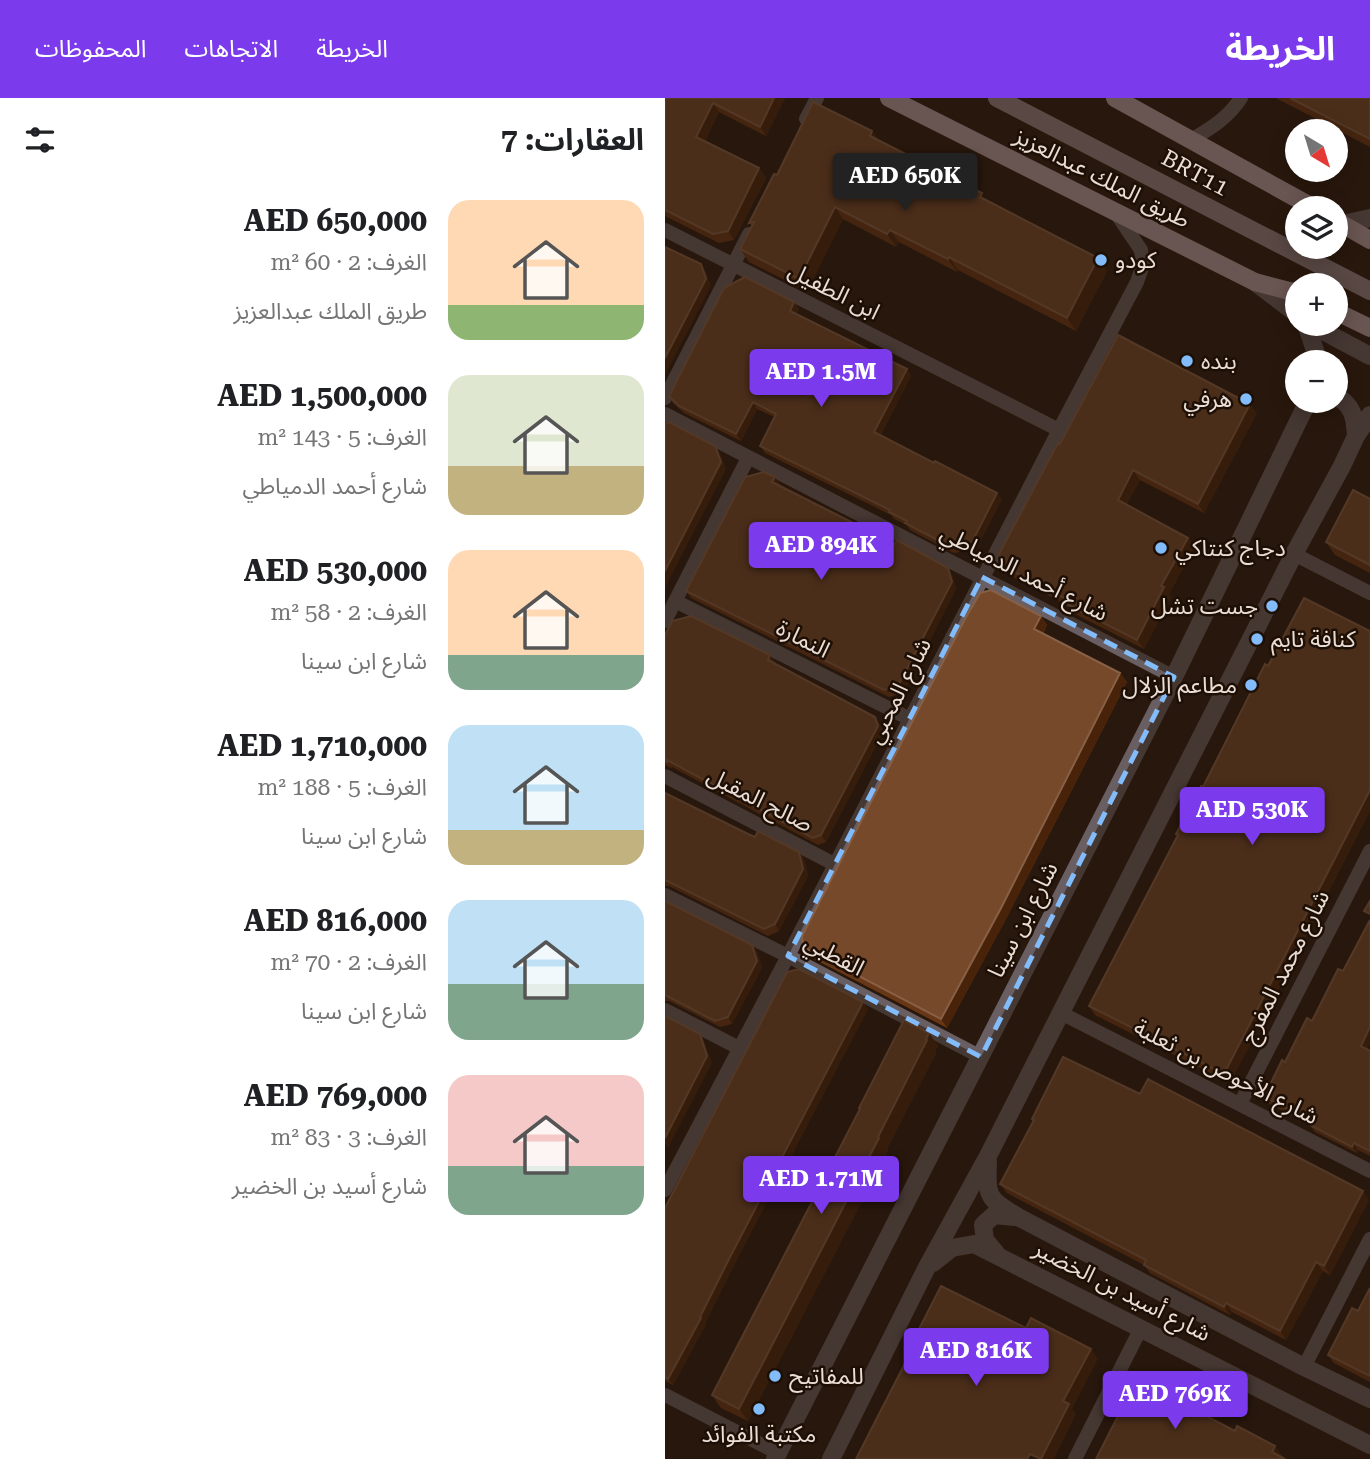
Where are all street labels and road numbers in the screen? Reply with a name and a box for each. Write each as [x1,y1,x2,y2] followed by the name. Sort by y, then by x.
[1009,122,1194,234] street label: طريق الملك عبدالعزيز
[1157,144,1233,202] street label: BRT11
[784,257,884,325] street label: ابن الطفيل
[934,518,1113,630] street label: شارع أحمد الدمياطي
[772,614,834,664] street label: النمارة
[861,634,940,750] street label: شارع المحبي
[701,762,817,841] street label: صالح المقبل
[982,858,1066,984] street label: شارع ابن سينا
[1235,886,1338,1050] street label: شارع محمد المفرج
[798,928,869,985] street label: القطبي
[1128,1014,1323,1133] street label: شارع الأحوص بن ثعلبة
[1027,1233,1215,1350] street label: شارع أسيد بن الخضير

